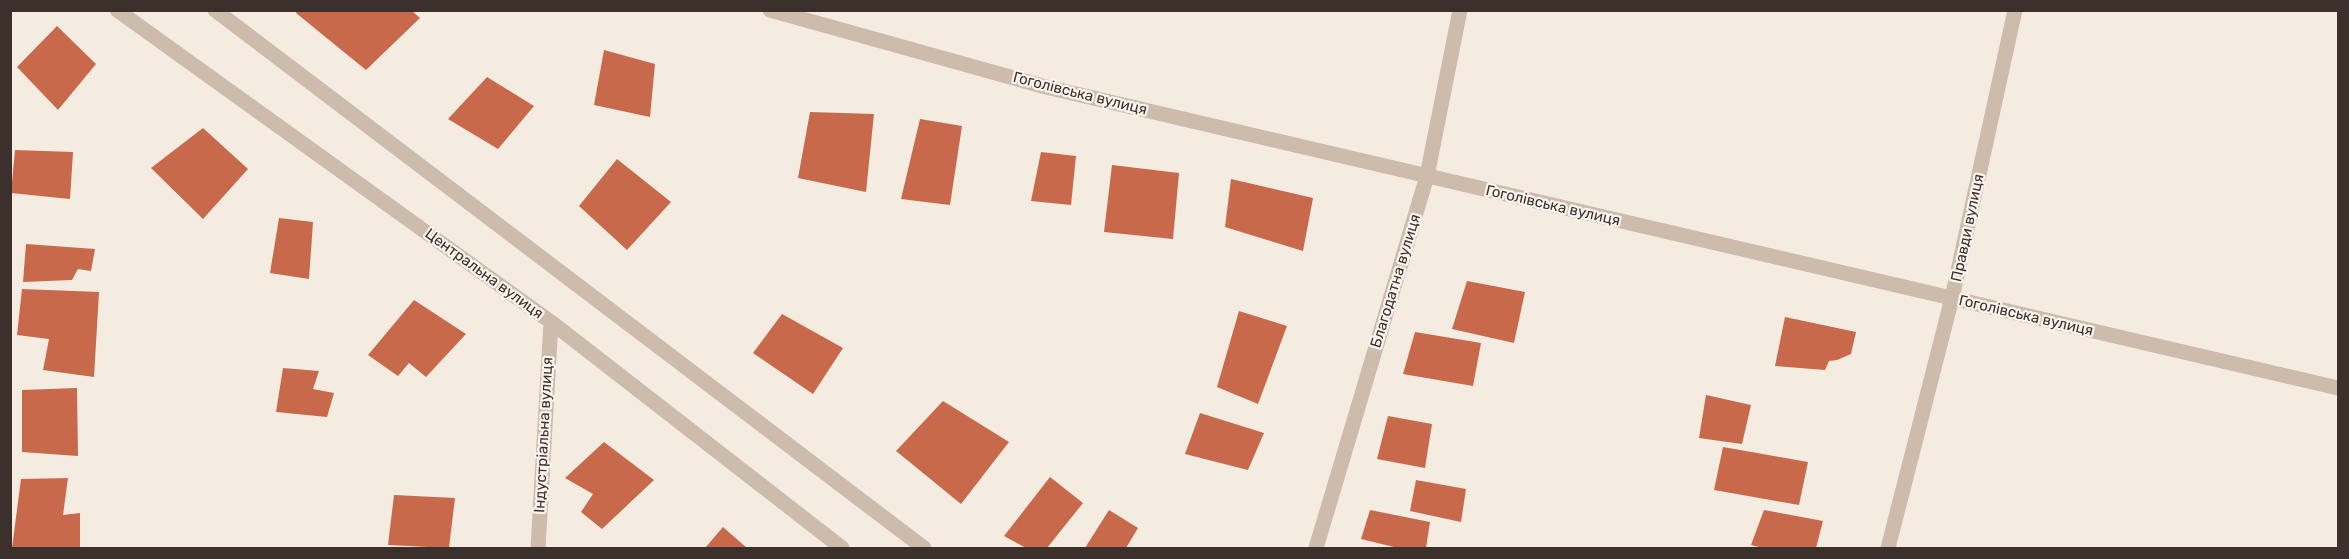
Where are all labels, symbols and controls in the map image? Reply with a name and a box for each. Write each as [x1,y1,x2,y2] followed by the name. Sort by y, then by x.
[1011,69,1149,119] street label: Гоголівська вулиця
[1948,173,1988,283] street label: Правди вулиця
[1484,182,1622,230] street label: Гоголівська вулиця
[1367,212,1425,350] street label: Благодатна вулиця
[421,225,547,323] street label: Центральна вулиця
[1957,292,2095,340] street label: Гоголівська вулиця
[531,357,557,513] street label: Індустріальна вулиця

